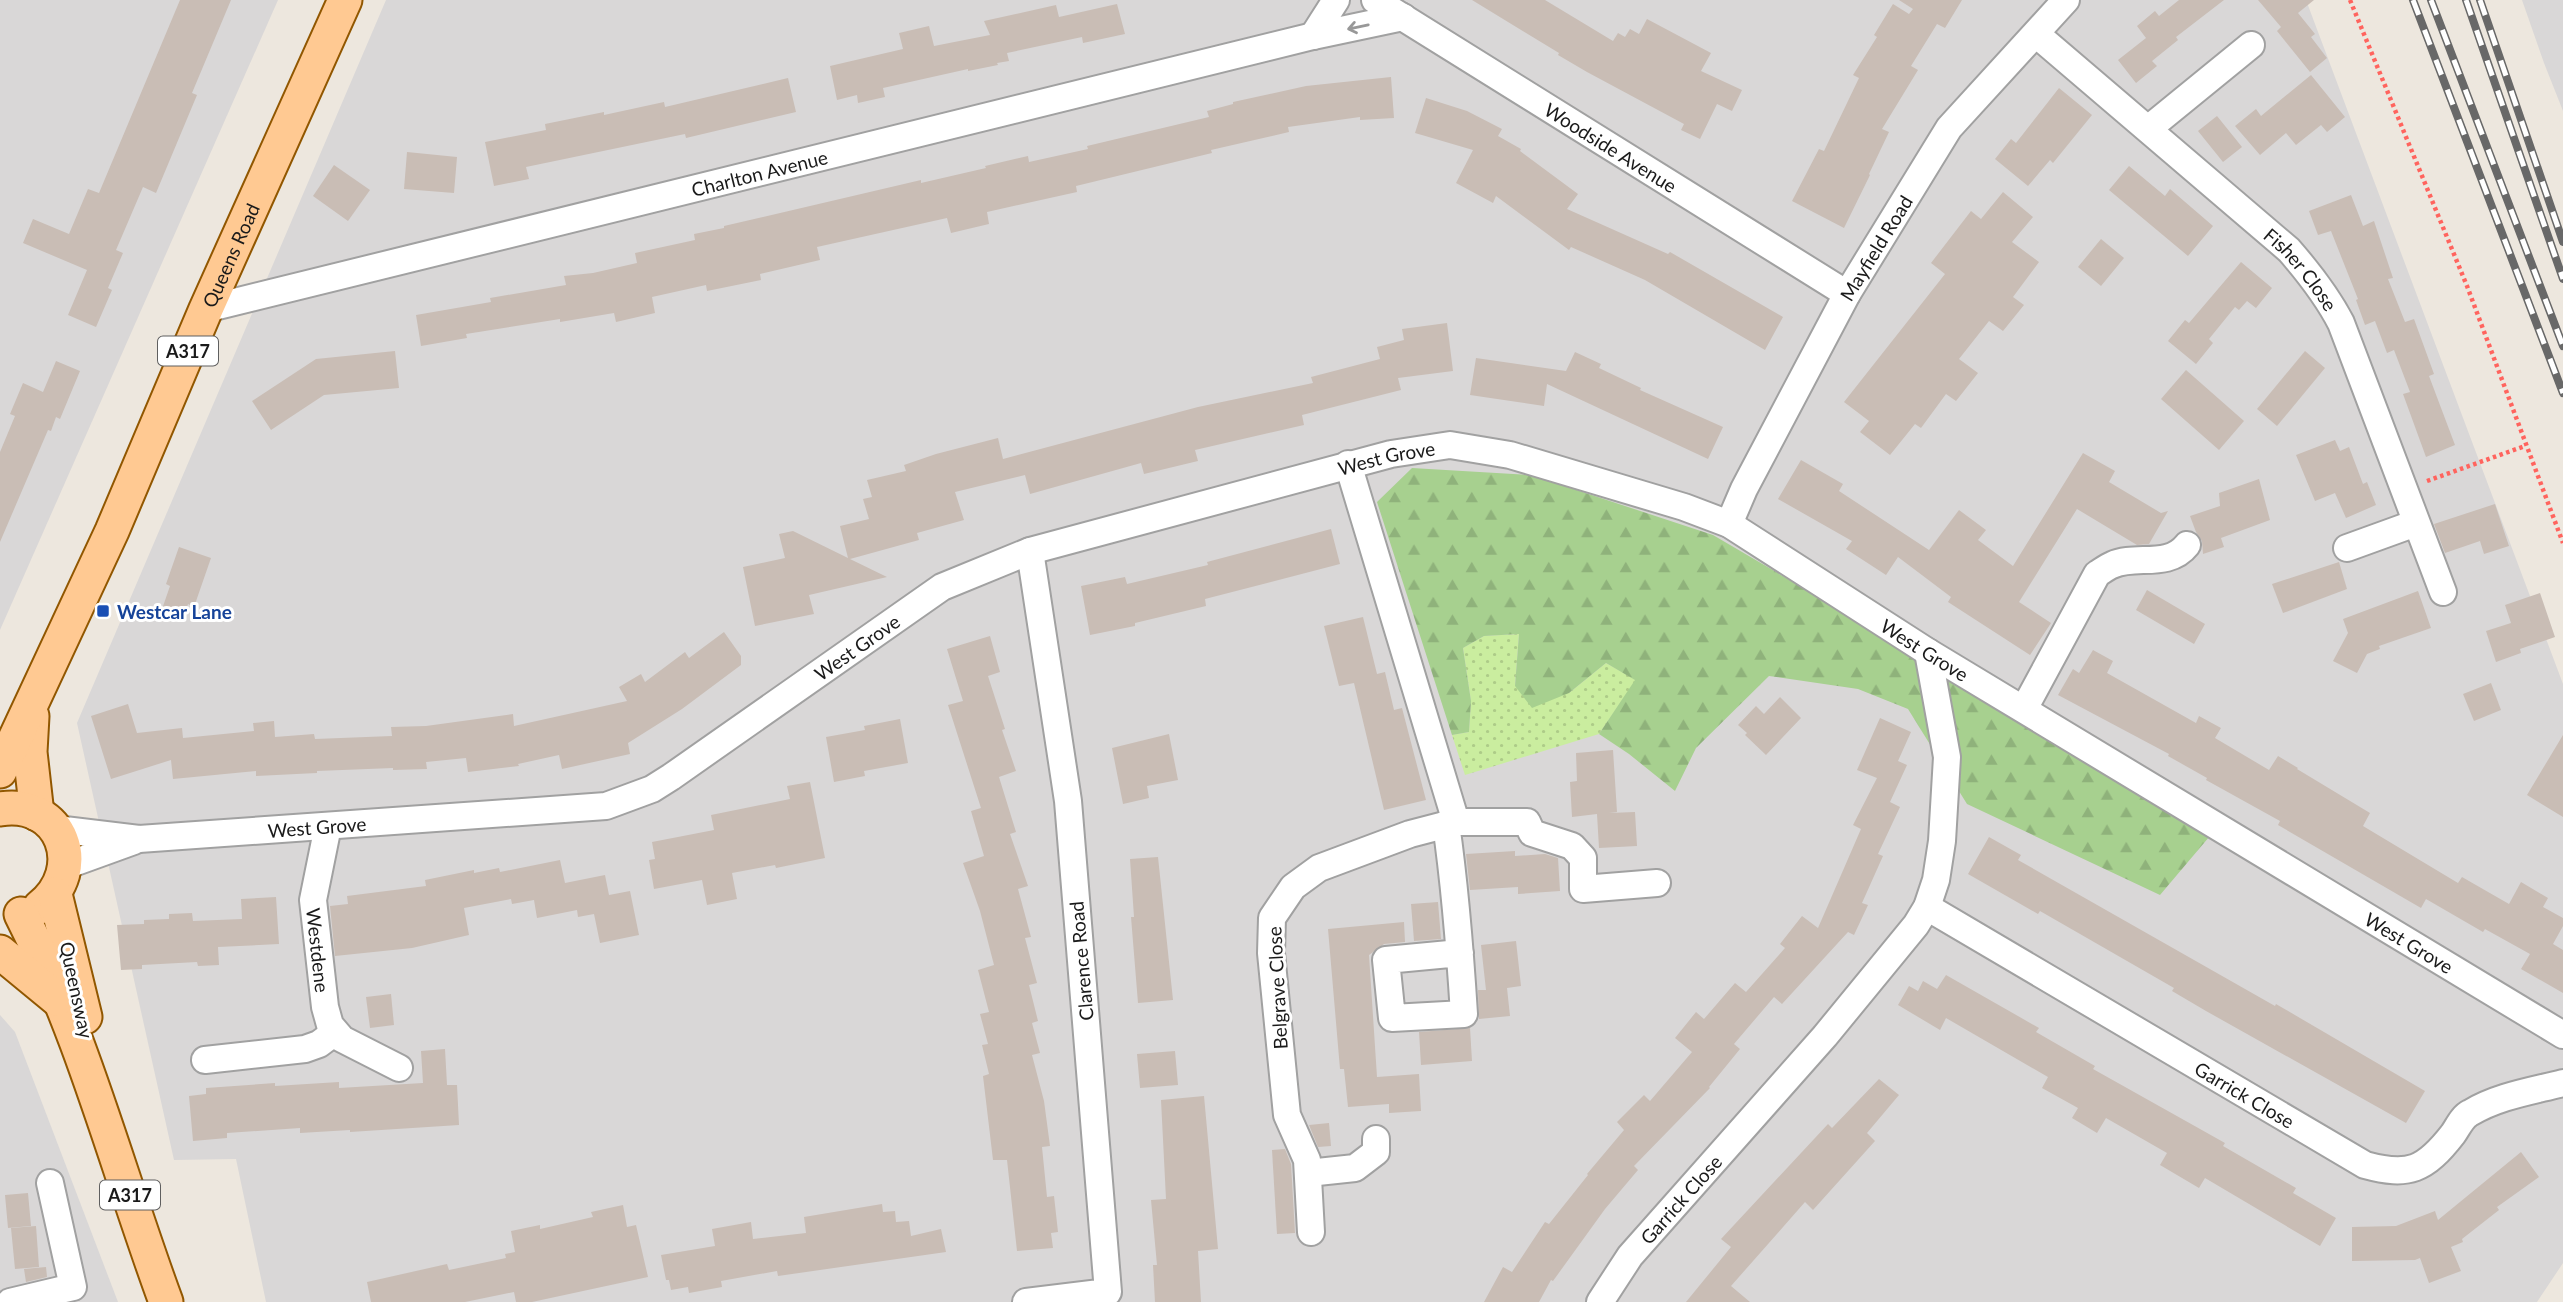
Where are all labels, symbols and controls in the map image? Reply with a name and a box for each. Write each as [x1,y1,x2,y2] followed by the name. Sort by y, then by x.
[1347,20,1370,34] one-way arrow
[1541,97,1681,197] street label: Woodside Avenue
[689,145,830,200] street label: Charlton Avenue
[1834,191,1917,305] street label: Mayfield Road
[197,199,264,311] street label: Queens Road
[2260,223,2343,315] street label: Fisher Close
[158,337,218,366] road number: A317
[1335,436,1437,479] street label: West Grove
[117,600,232,623] place label: Westcar Lane
[95,603,111,619] marker: Westcar Lane
[810,609,904,685] street label: West Grove
[1877,613,1973,685] street label: West Grove
[267,811,367,841] street label: West Grove
[1064,900,1098,1022] street label: Clarence Road
[302,907,335,994] street label: Westdene
[2361,907,2458,978] street label: West Grove
[1262,926,1292,1050] street label: Belgrave Close
[56,939,99,1041] street label: Queensway
[2191,1056,2299,1132] street label: Garrick Close
[1635,1150,1726,1248] street label: Garrick Close
[100,1180,160,1210] road number: A317

